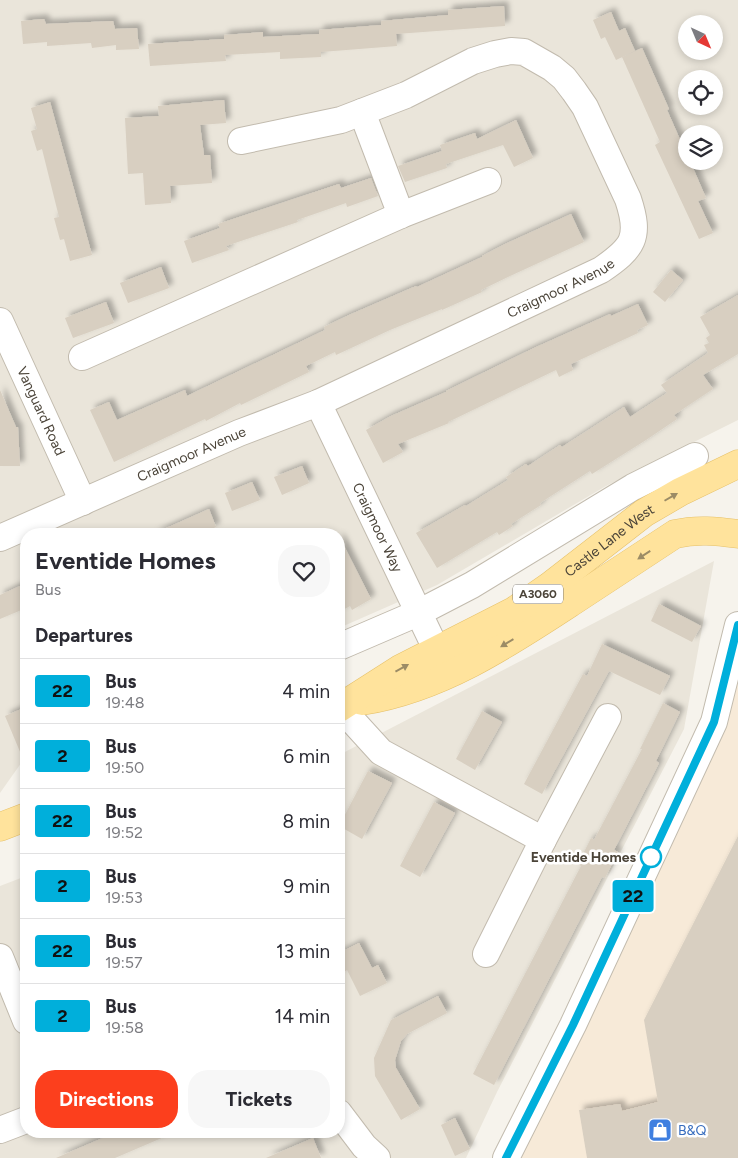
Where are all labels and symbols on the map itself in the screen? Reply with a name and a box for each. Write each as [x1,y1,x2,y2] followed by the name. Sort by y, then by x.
[678,15,722,60] north arrow
[505,255,618,322] street label: Craigmoor Avenue
[13,364,69,458] street label: Vanguard Road
[134,423,249,486] street label: Craigmoor Avenue
[349,480,406,576] street label: Craigmoor Way
[665,493,678,502] one-way arrow
[561,501,657,581] street label: Castle Lane West
[637,550,650,559] one-way arrow
[513,584,563,604] road number: A3060
[501,638,514,647] one-way arrow
[395,664,409,672] one-way arrow
[640,846,662,868] marker: Eventide Homes
[531,849,636,866] place label: Eventide Homes
[610,880,656,912] line badge: 22
[647,1117,673,1143] shop icon: B&Q
[678,1122,707,1139] place label: B&Q

